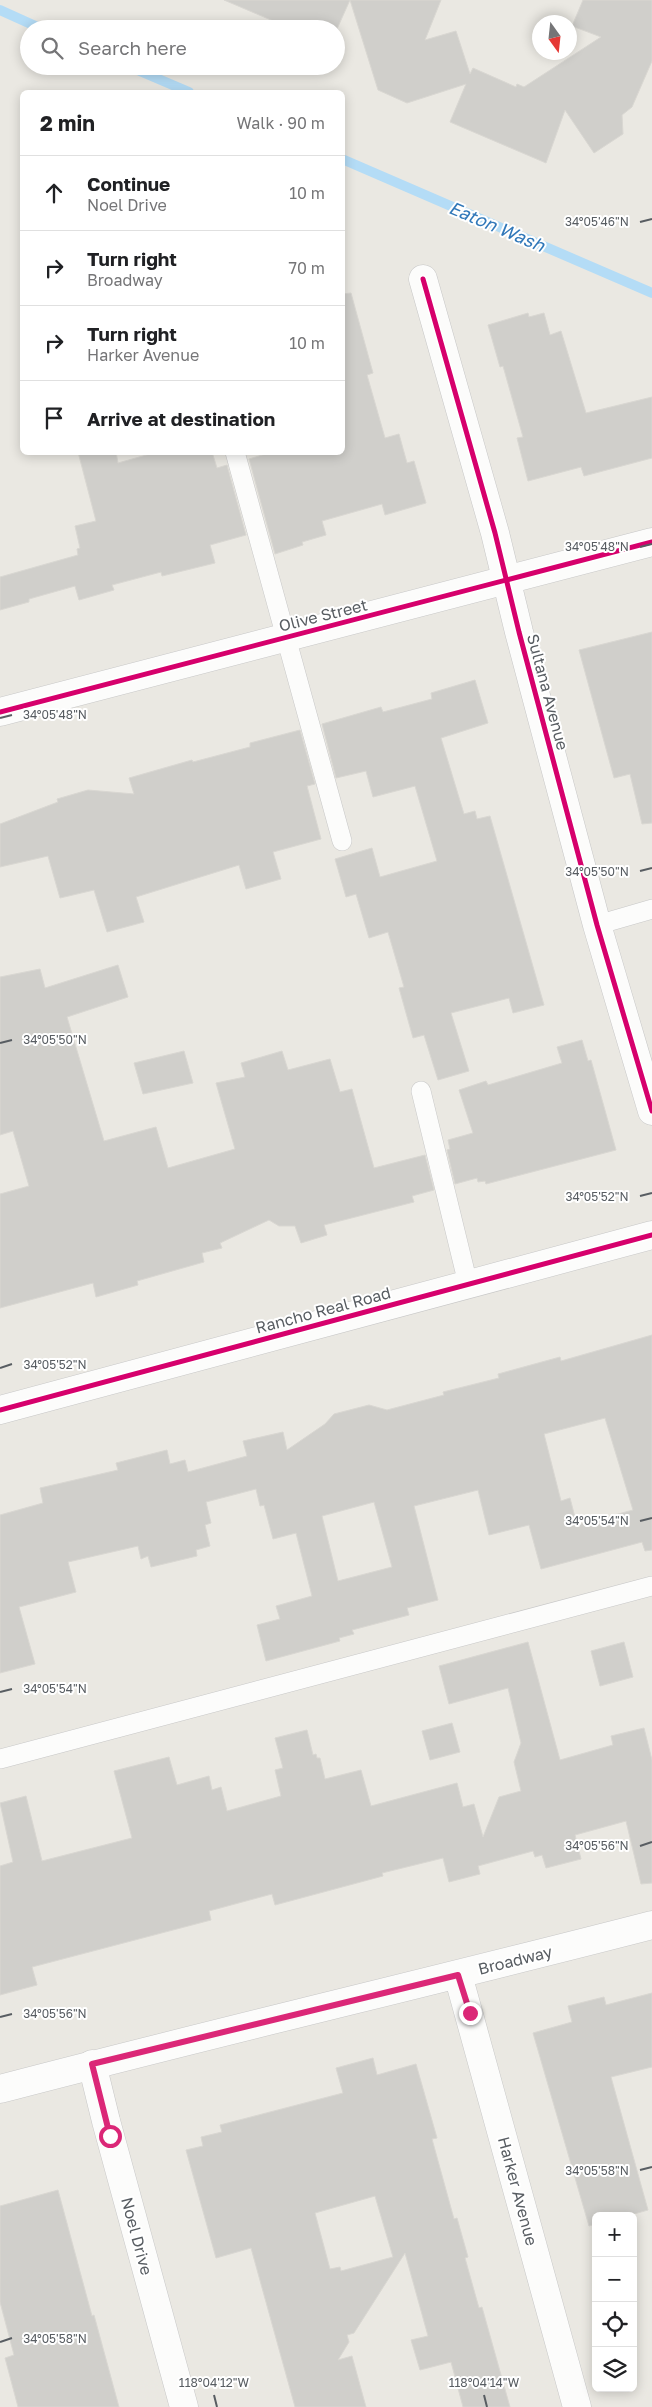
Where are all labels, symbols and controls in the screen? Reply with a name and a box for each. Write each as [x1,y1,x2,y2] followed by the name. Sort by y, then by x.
[532,15,577,60] north arrow
[20,20,345,75] search box
[38,34,66,62] icon: search
[78,36,187,59] text: Search here
[40,110,95,136] text: 2 min
[237,113,325,133] text: Walk · 90 m
[87,172,170,195] text: Continue
[40,179,68,207] icon: ahead
[289,183,325,203] text: 10 m
[87,195,167,215] text: Noel Drive
[446,196,549,256] water label: Eaton Wash
[565,214,629,229] text: 34°05'46"N
[87,247,177,270] text: Turn right
[40,254,68,282] icon: right
[288,258,325,278] text: 70 m
[87,270,163,290] text: Broadway
[87,322,177,345] text: Turn right
[40,329,68,357] icon: right
[289,333,325,353] text: 10 m
[87,345,199,365] text: Harker Avenue
[40,404,68,432] icon: arrive
[87,407,275,430] text: Arrive at destination
[565,539,629,554] text: 34°05'48"N
[277,594,369,636] street label: Olive Street
[523,632,573,752] street label: Sultana Avenue
[23,707,87,722] text: 34°05'48"N
[565,864,629,879] text: 34°05'50"N
[23,1032,87,1047] text: 34°05'50"N
[565,1189,629,1204] text: 34°05'52"N
[253,1282,393,1338] street label: Rancho Real Road
[23,1357,87,1372] text: 34°05'52"N
[565,1513,629,1528] text: 34°05'54"N
[23,1681,87,1696] text: 34°05'54"N
[565,1838,629,1853] text: 34°05'56"N
[476,1941,554,1979] street label: Broadway
[459,2002,482,2025] route end
[23,2006,87,2021] text: 34°05'56"N
[99,2125,122,2148] route start
[494,2134,542,2248] street label: Harker Avenue
[565,2163,629,2178] text: 34°05'58"N
[117,2195,157,2277] street label: Noel Drive
[592,2212,637,2392] map controls
[592,2212,637,2257] button: +
[592,2257,637,2302] button: −
[592,2302,637,2347] button: locate
[23,2331,87,2346] text: 34°05'58"N
[592,2347,637,2392] button: layers
[179,2375,250,2390] text: 118°04'12"W
[449,2375,520,2390] text: 118°04'14"W

